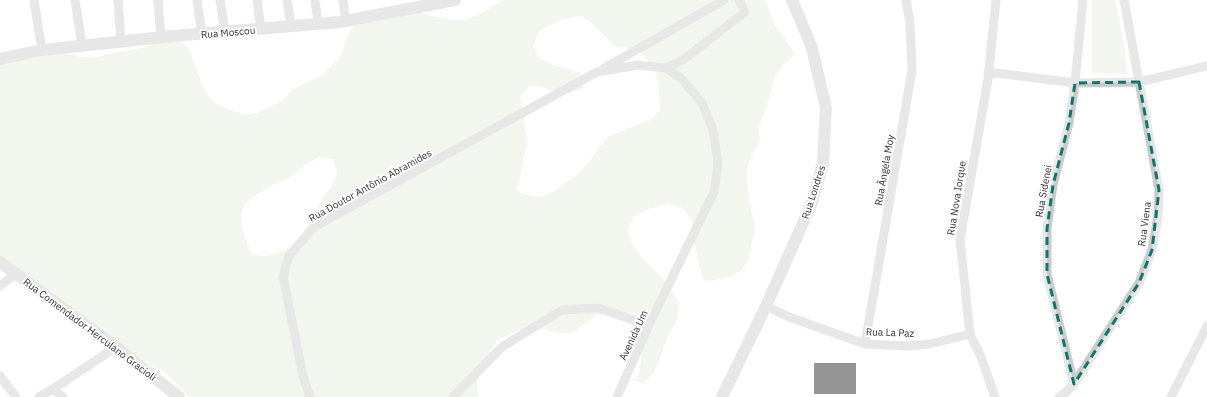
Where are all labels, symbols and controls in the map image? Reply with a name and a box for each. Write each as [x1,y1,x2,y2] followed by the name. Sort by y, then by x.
[200,24,256,41] street label: Rua Moscou
[872,134,897,207] street label: Rua Ângela Moy
[306,146,434,225] street label: Rua Doutor Antônio Abramides
[944,160,969,236] street label: Rua Nova Iorque
[799,164,828,221] street label: Rua Londres
[1032,164,1055,218] street label: Rua Sidenei
[1135,200,1154,247] street label: Rua Viena
[21,275,159,384] street label: Rua Comendador Herculano Gracioli
[616,308,651,362] street label: Avenida Um
[866,325,915,340] street label: Rua La Paz

